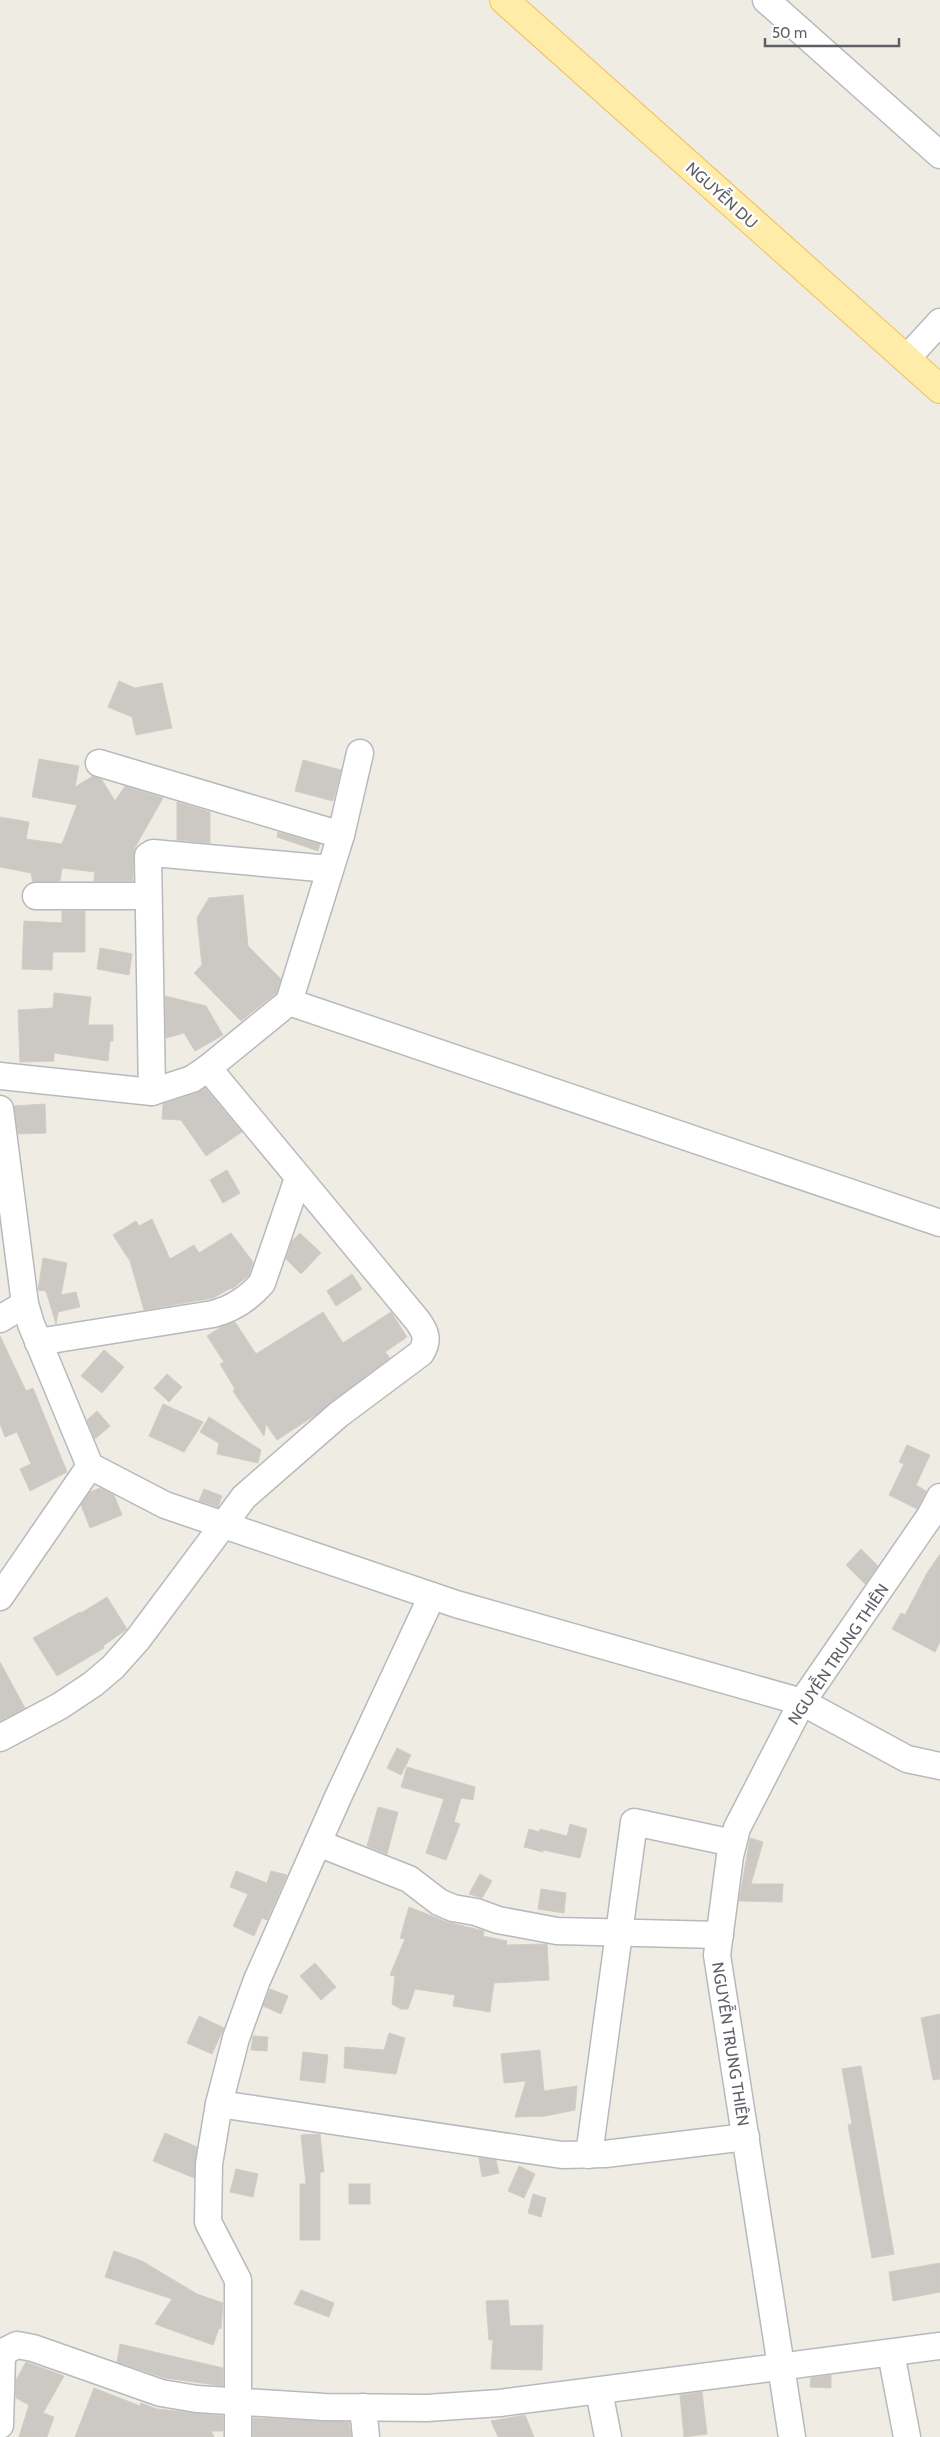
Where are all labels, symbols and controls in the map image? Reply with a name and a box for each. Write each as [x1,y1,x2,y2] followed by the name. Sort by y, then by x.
[765,15,899,47] scale bar
[772,24,807,42] text: 50 m
[682,157,763,232] street label: NGUYỄN DU
[783,1579,893,1728] street label: NGUYỄN TRUNG THIÊN
[708,1960,755,2127] street label: NGUYỄN TRUNG THIÊN

